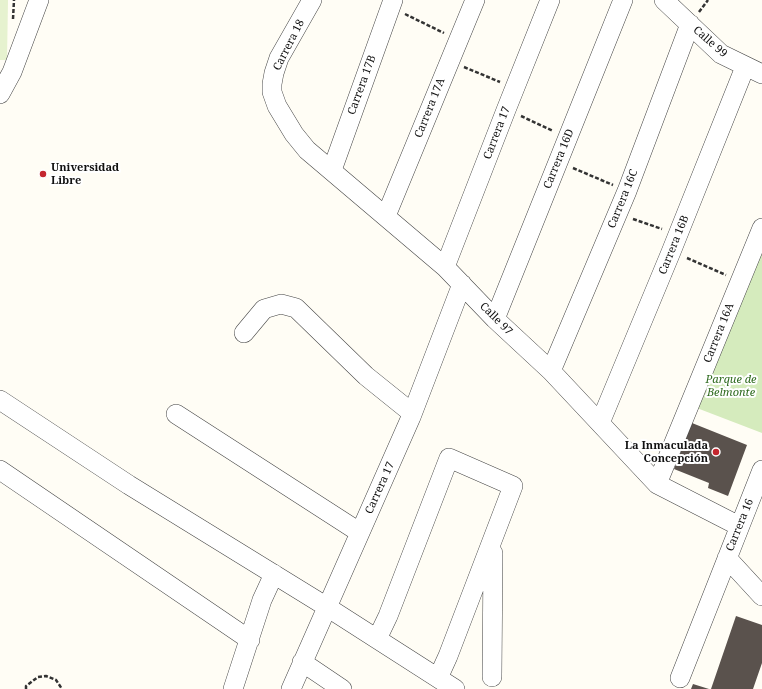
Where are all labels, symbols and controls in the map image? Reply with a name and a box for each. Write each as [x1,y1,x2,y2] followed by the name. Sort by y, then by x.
[271,17,307,73] street label: Carrera 18
[690,24,730,60] street label: Calle 99
[345,53,379,117] street label: Carrera 17B
[412,76,448,140] street label: Carrera 17A
[481,105,513,161] street label: Carrera 17
[541,127,577,191] street label: Carrera 16D
[51,161,119,187] place label: Universidad Libre
[605,168,641,230] street label: Carrera 16C
[38,169,48,179] marker: Universidad Libre
[656,213,692,277] street label: Carrera 16B
[477,300,515,338] street label: Calle 97
[701,301,737,365] street label: Carrera 16A
[706,373,756,399] park label: Parque de Belmonte
[625,439,708,465] place label: La Inmaculada Concepción
[711,447,721,457] marker: La Inmaculada Concepción
[363,460,397,516] street label: Carrera 17
[723,497,757,553] street label: Carrera 16

